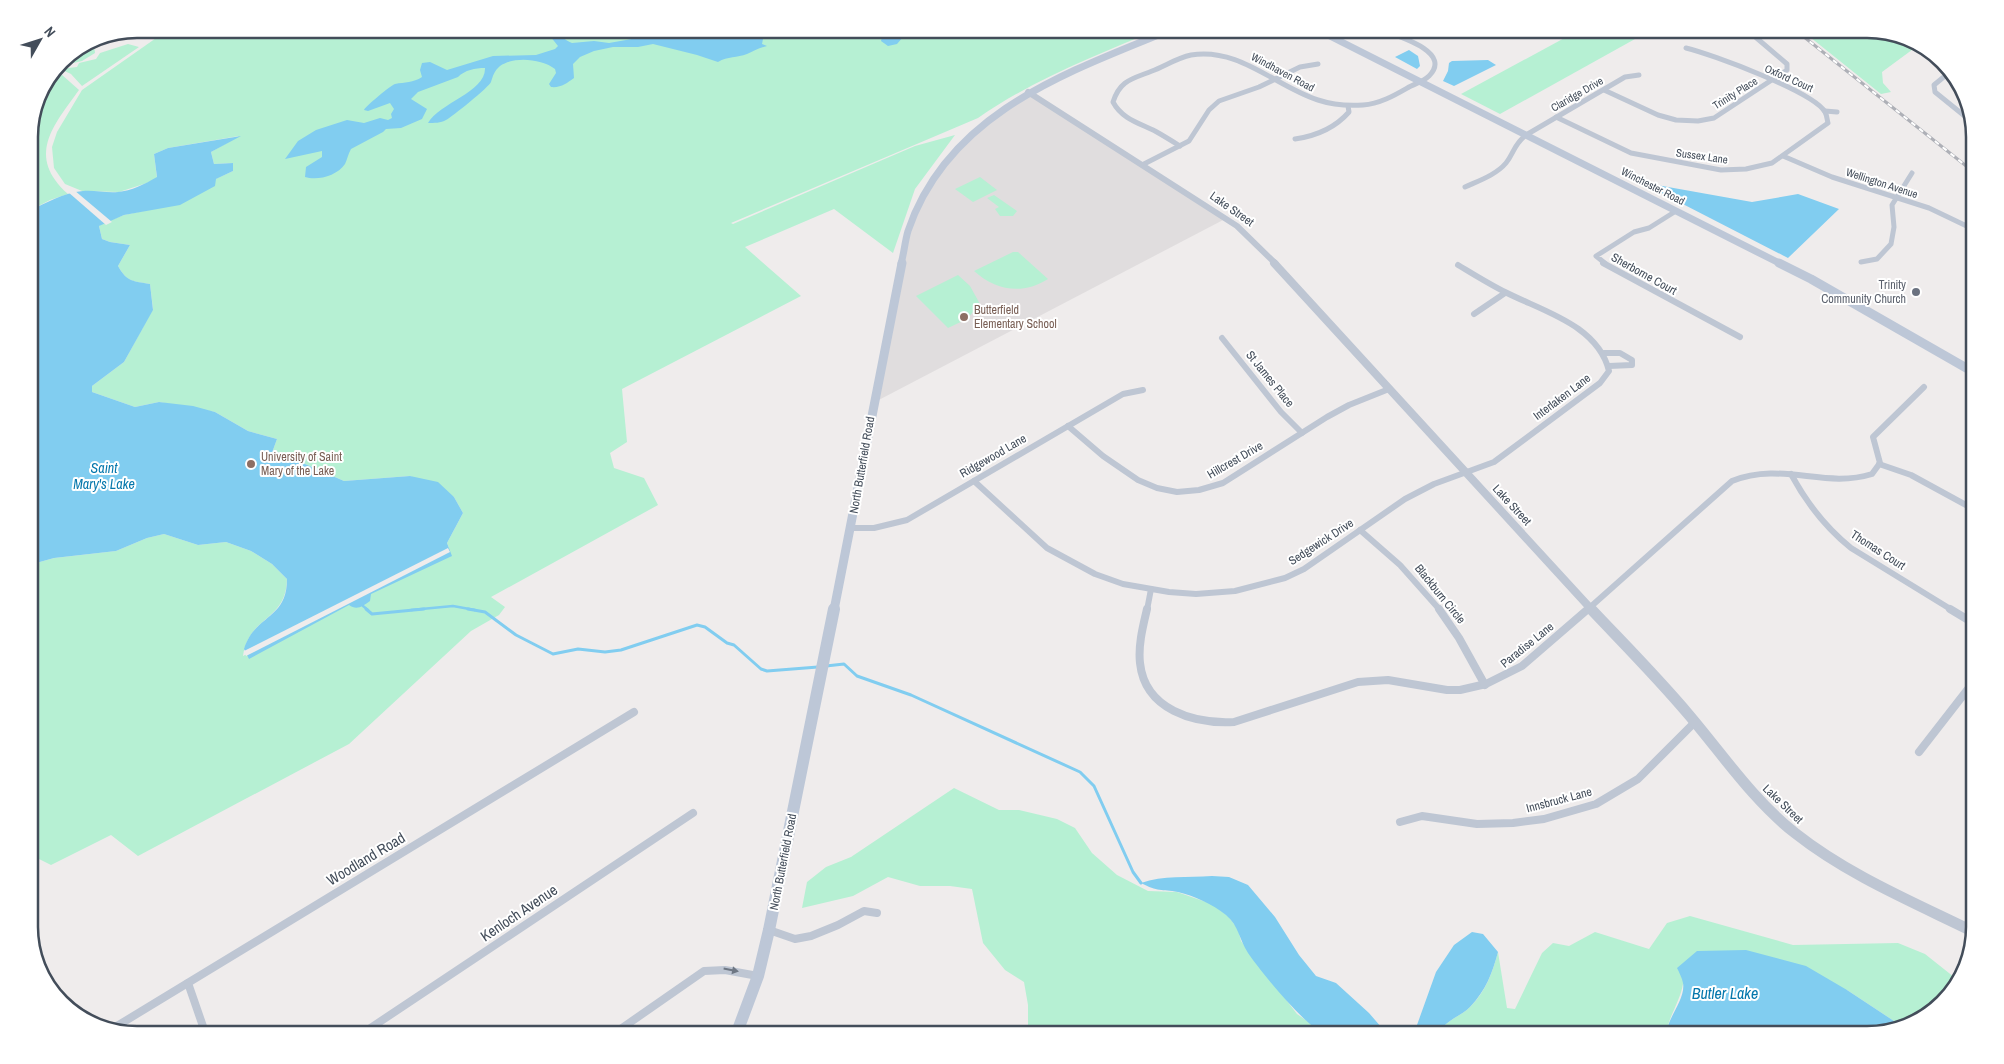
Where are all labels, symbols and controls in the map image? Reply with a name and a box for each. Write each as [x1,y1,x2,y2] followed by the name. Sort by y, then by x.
[15,15,65,65] north arrow
[40,23,60,41] text: N
[1249,49,1317,95] street label: Windhaven Road
[1763,61,1816,95] street label: Oxford Court
[1548,73,1606,115] street label: Claridge Drive
[1710,74,1760,112] street label: Trinity Place
[1675,145,1729,167] street label: Sussex Lane
[1619,164,1687,208] street label: Winchester Road
[1844,165,1920,201] street label: Wellington Avenue
[1207,188,1257,230] street label: Lake Street
[1608,249,1680,299] street label: Sherborne Court
[1821,277,1906,307] place label: Trinity Community Church
[1910,286,1922,298] marker: Trinity Community Church
[974,302,1057,332] place label: Butterfield Elementary School
[958,311,970,323] marker: Butterfield Elementary School
[1242,347,1298,411] street label: St James Place
[1530,370,1594,424] street label: Interlaken Lane
[846,415,878,515] street label: North Butterfield Road
[957,430,1029,482] street label: Ridgewood Lane
[1204,438,1266,482] street label: Hillcrest Drive
[261,449,342,479] place label: University of Saint Mary of the Lake
[245,458,257,470] marker: University of Saint Mary of the Lake
[73,459,135,493] water label: Saint Mary's Lake
[1489,481,1535,529] street label: Lake Street
[1285,515,1357,569] street label: Sedgewick Drive
[1847,526,1909,574] street label: Thomas Court
[1411,561,1469,627] street label: Blackburn Circle
[1497,619,1557,671] street label: Paradise Lane
[1759,781,1807,827] street label: Lake Street
[1524,784,1594,816] street label: Innsbruck Lane
[766,812,800,912] street label: North Butterfield Road
[323,827,409,890] street label: Woodland Road
[476,879,561,946] street label: Kenloch Avenue
[723,966,739,974] one-way arrow
[1692,982,1758,1004] water label: Butler Lake

